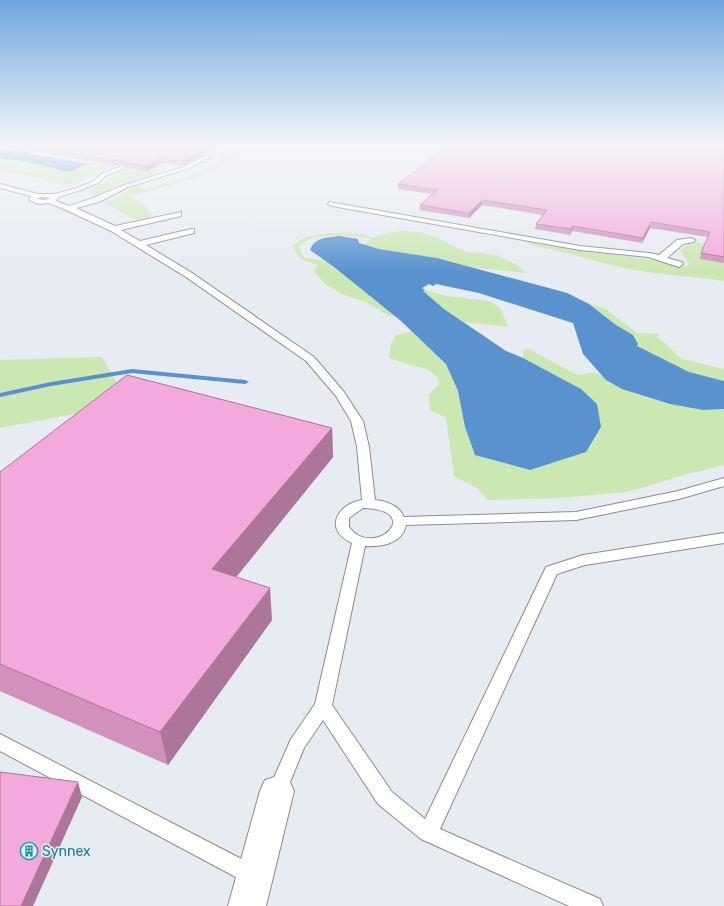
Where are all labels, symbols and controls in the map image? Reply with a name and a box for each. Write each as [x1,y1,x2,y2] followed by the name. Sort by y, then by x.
[19,841,39,861] building icon: Synnex
[42,843,91,860] place label: Synnex

